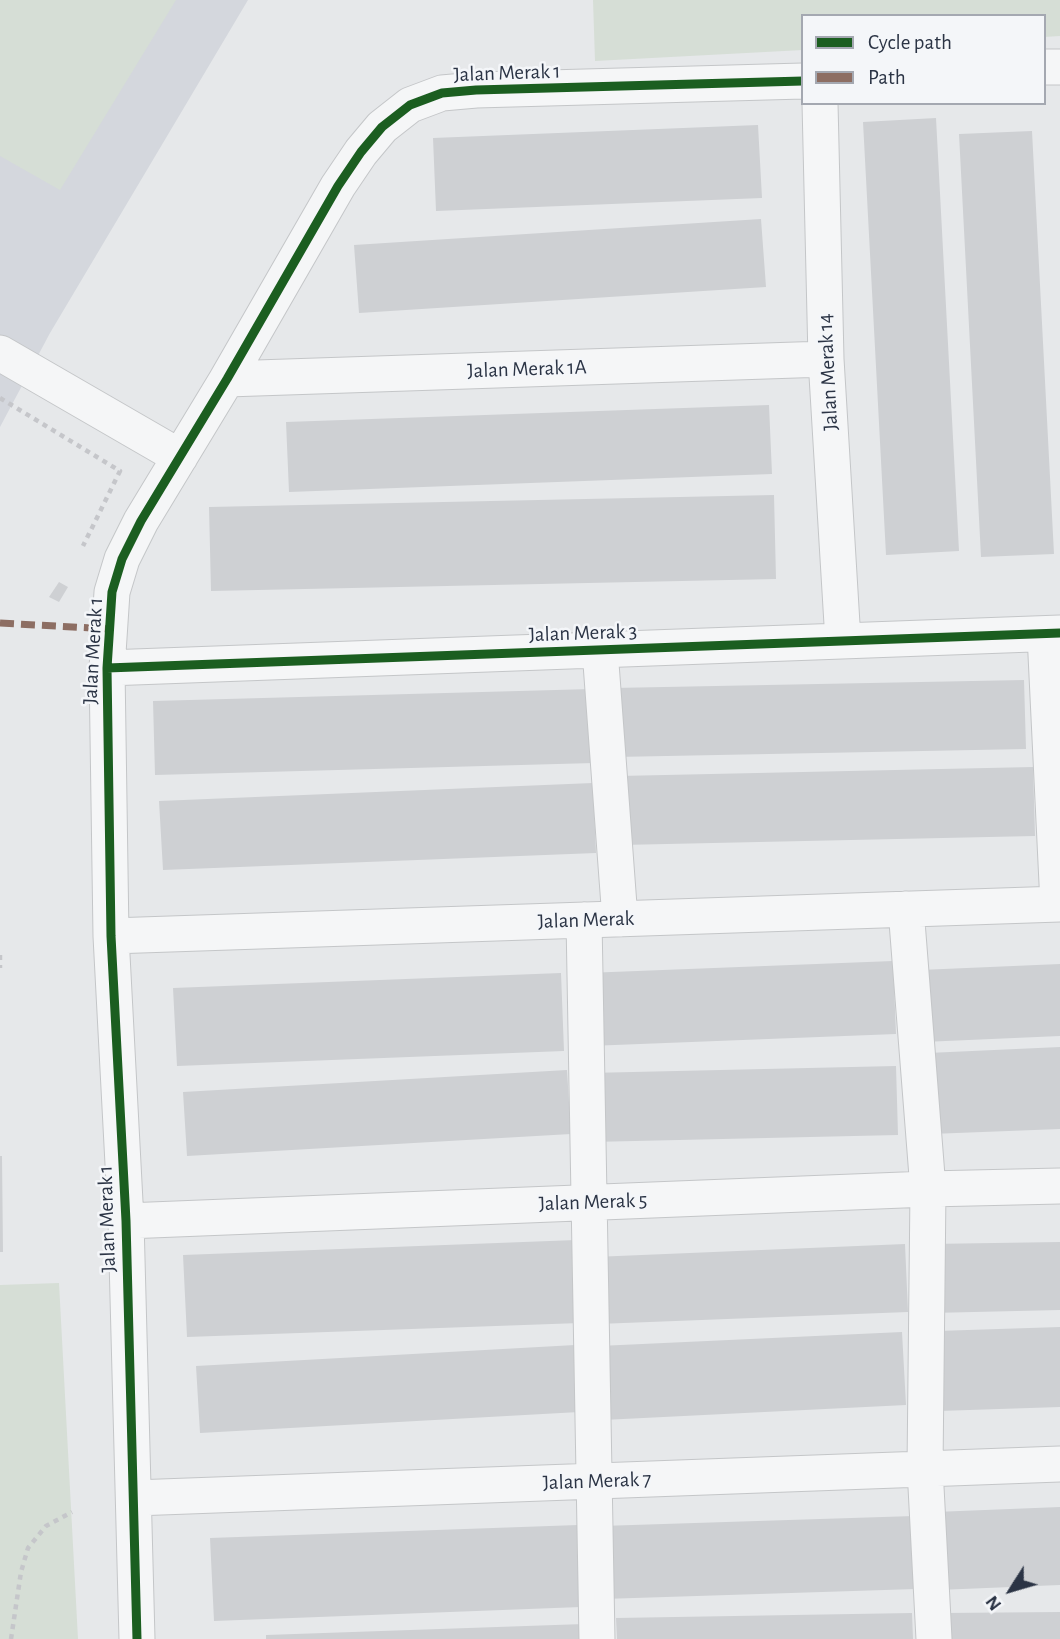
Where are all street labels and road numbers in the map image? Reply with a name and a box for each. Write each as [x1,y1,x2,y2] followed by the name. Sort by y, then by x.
[453,59,561,87] street label: Jalan Merak 1
[812,313,844,431] street label: Jalan Merak 14
[467,354,587,384] street label: Jalan Merak 1A
[78,597,108,705] street label: Jalan Merak 1
[528,619,638,647] street label: Jalan Merak 3
[537,906,635,934] street label: Jalan Merak
[93,1165,121,1273] street label: Jalan Merak 1
[538,1188,648,1216] street label: Jalan Merak 5
[542,1467,652,1495] street label: Jalan Merak 7

